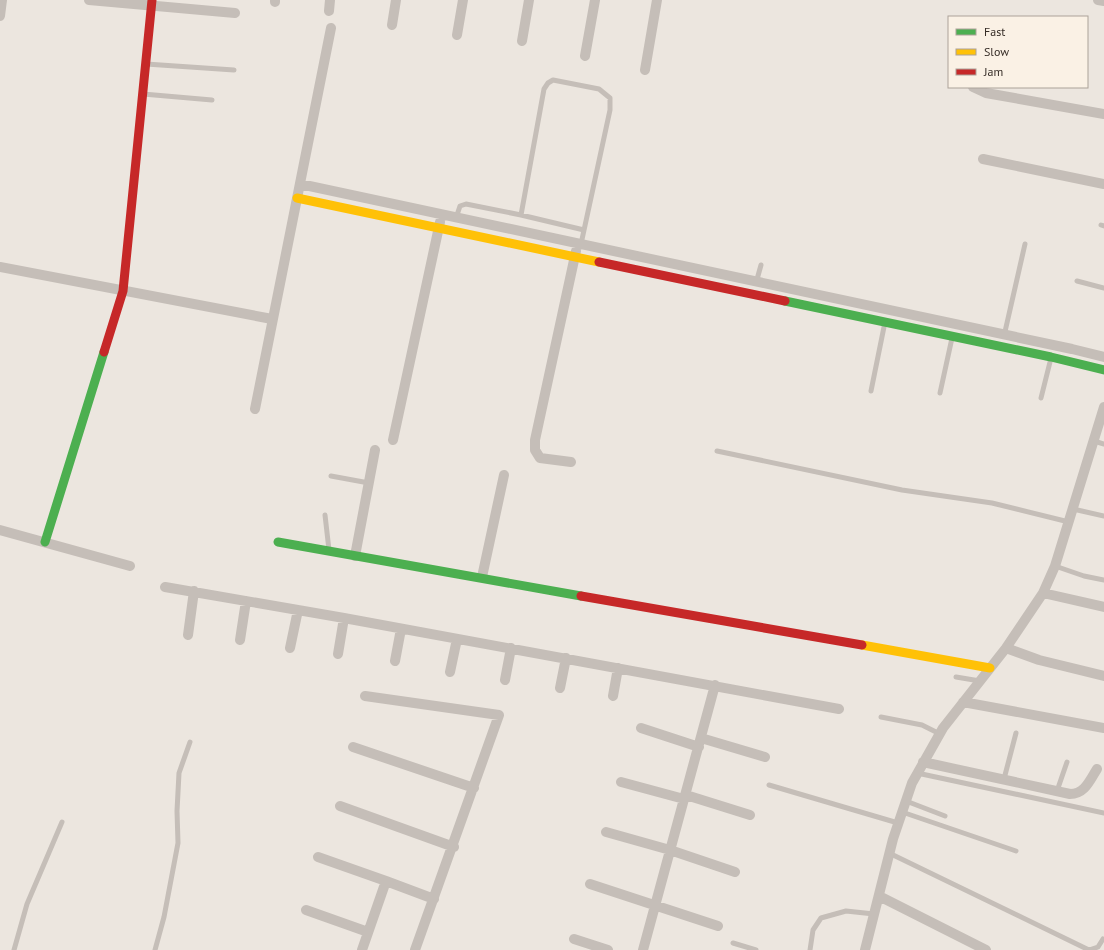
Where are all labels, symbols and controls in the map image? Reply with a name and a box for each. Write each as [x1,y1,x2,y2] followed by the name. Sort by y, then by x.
[948,16,1088,88] legend
[984,24,1005,39] text: Fast
[984,44,1009,59] text: Slow
[983,64,1003,79] text: Jam

